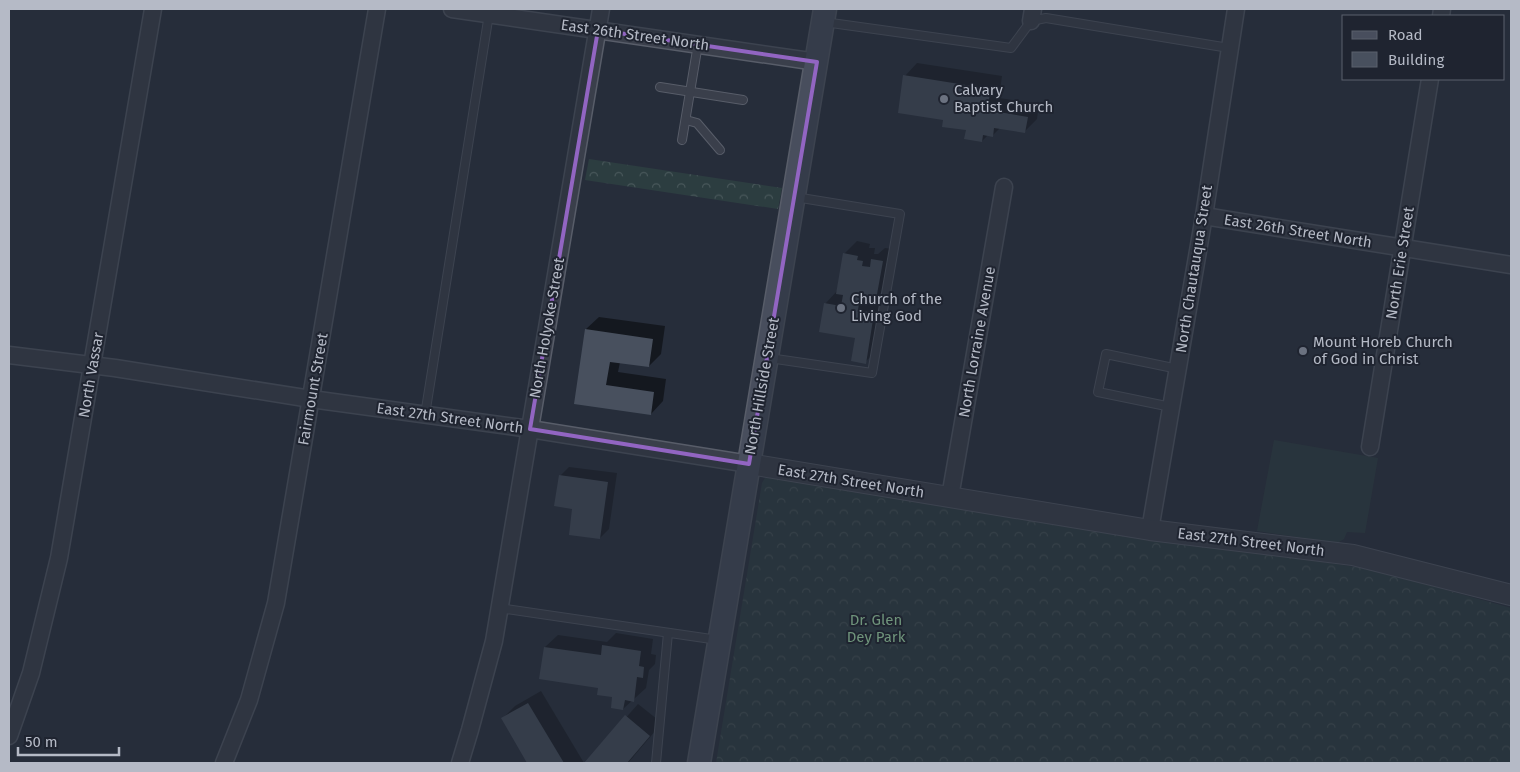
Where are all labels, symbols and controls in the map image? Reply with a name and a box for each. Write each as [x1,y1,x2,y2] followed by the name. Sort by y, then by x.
[1342,15,1505,80] legend
[560,16,710,54] street label: East 26th Street North
[1388,26,1423,44] text: Road
[1388,51,1444,69] text: Building
[954,81,1053,116] place label: Calvary Baptist Church
[938,93,950,105] marker: Calvary Baptist Church
[1172,183,1216,354] street label: North Chautauqua Street
[1382,205,1418,321] street label: North Erie Street
[1223,210,1373,252] street label: East 26th Street North
[526,256,568,400] street label: North Holyoke Street
[955,265,999,419] street label: North Lorraine Avenue
[851,290,942,325] place label: Church of the Living God
[835,302,847,314] marker: Church of the Living God
[741,315,783,456] street label: North Hillside Street
[75,331,107,419] street label: North Vassar
[294,331,332,447] street label: Fairmount Street
[1313,333,1453,368] place label: Mount Horeb Church of God in Christ
[1297,345,1309,357] marker: Mount Horeb Church of God in Christ
[375,399,525,437] street label: East 27th Street North
[776,461,926,501] street label: East 27th Street North
[1176,524,1326,560] street label: East 27th Street North
[847,611,906,646] park label: Dr. Glen Dey Park
[18,724,119,756] scale bar
[25,733,58,751] text: 50 m

